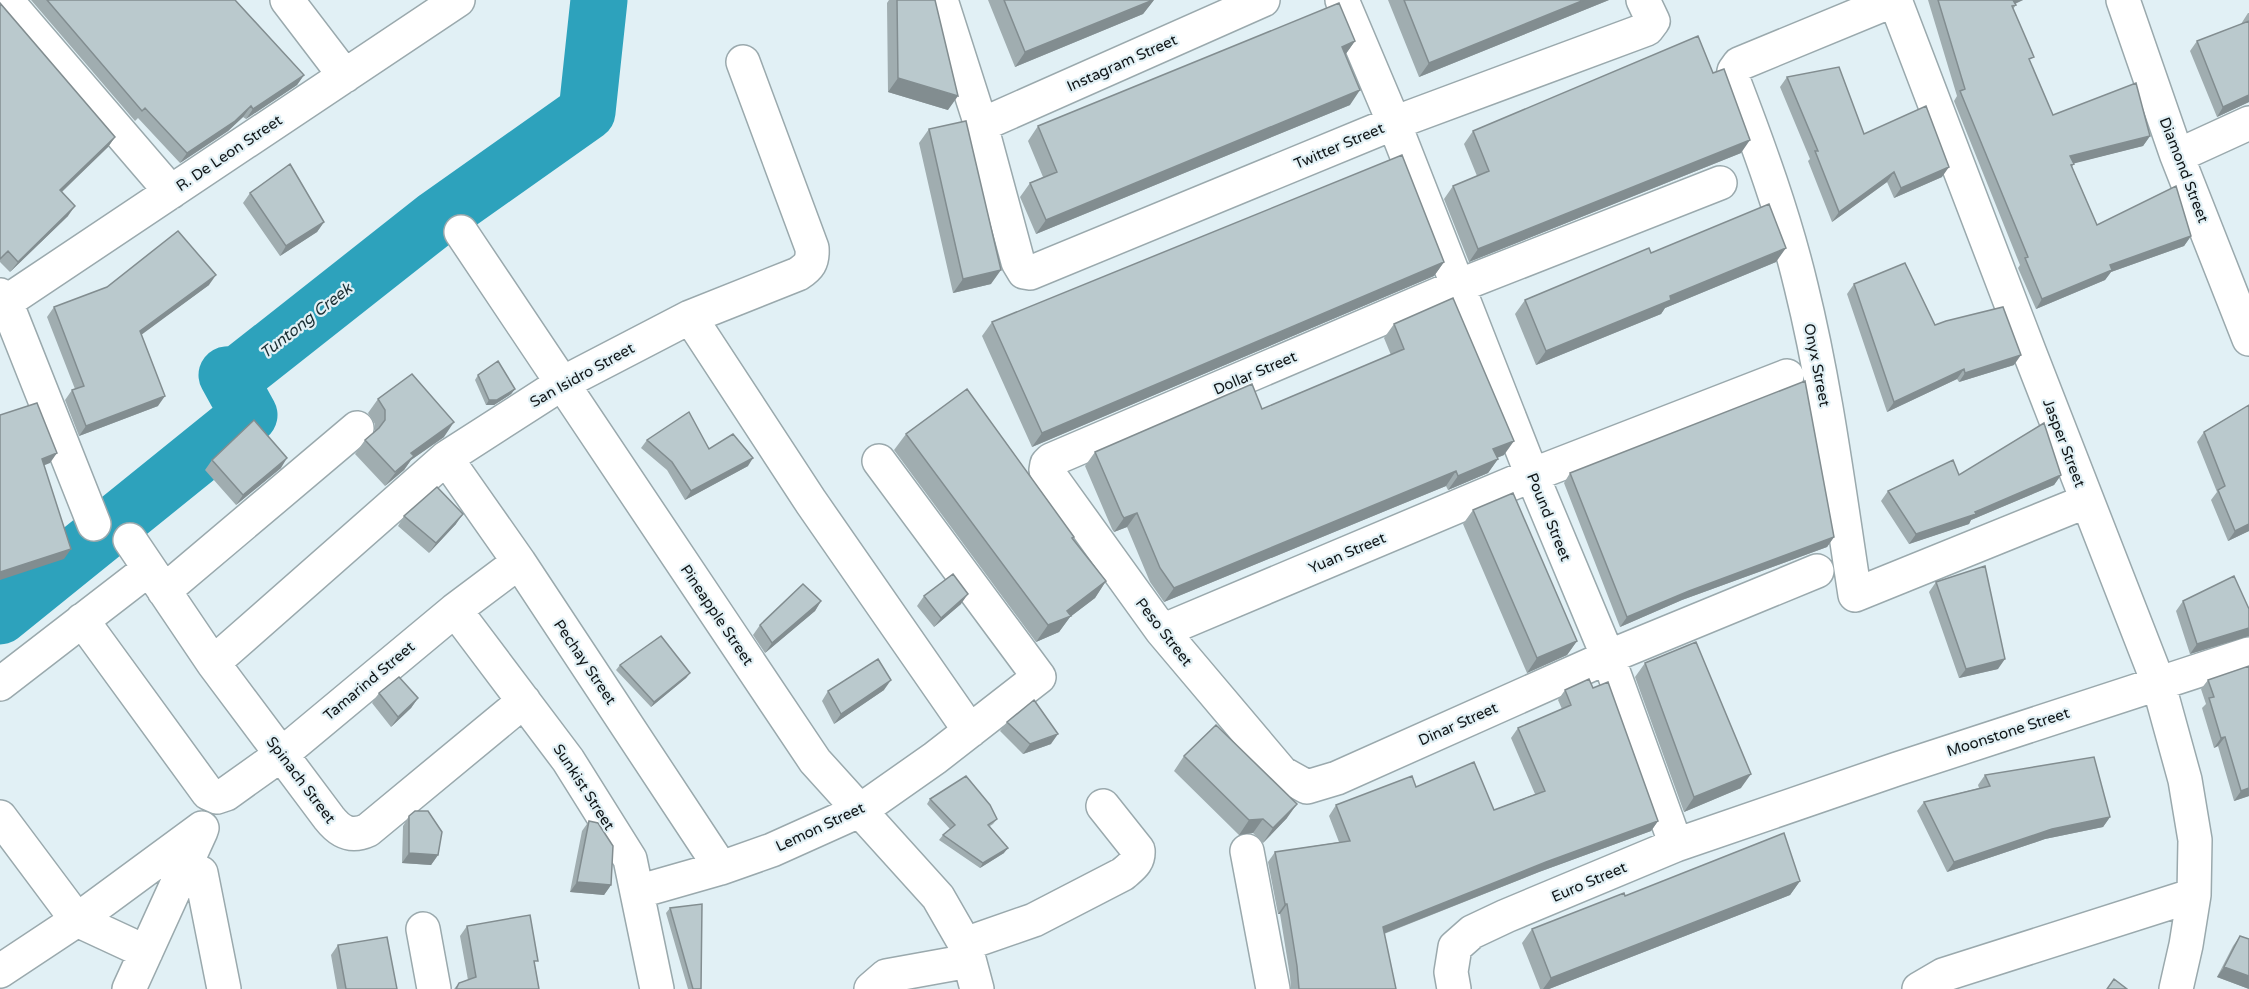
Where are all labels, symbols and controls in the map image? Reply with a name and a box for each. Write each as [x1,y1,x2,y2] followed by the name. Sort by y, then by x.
[1064,31,1180,95] street label: Instagram Street
[173,111,286,195] street label: R. De Leon Street
[2156,115,2212,226] street label: Diamond Street
[1291,119,1387,173] street label: Twitter Street
[256,278,357,363] water label: Tuntong Creek
[1800,322,1834,408] street label: Onyx Street
[527,339,638,411] street label: San Isidro Street
[1211,347,1299,399] street label: Dollar Street
[2039,396,2089,490] street label: Jasper Street
[1523,470,1575,564] street label: Pound Street
[1306,529,1389,577] street label: Yuan Street
[677,561,758,669] street label: Pineapple Street
[1132,594,1196,670] street label: Peso Street
[550,616,620,708] street label: Pechay Street
[320,637,418,724] street label: Tamarind Street
[1416,698,1501,749] street label: Dinar Street
[1944,704,2072,760] street label: Moonstone Street
[263,733,340,827] street label: Spinach Street
[550,741,619,834] street label: Sunkist Street
[773,798,868,855] street label: Lemon Street
[1549,858,1630,906] street label: Euro Street

